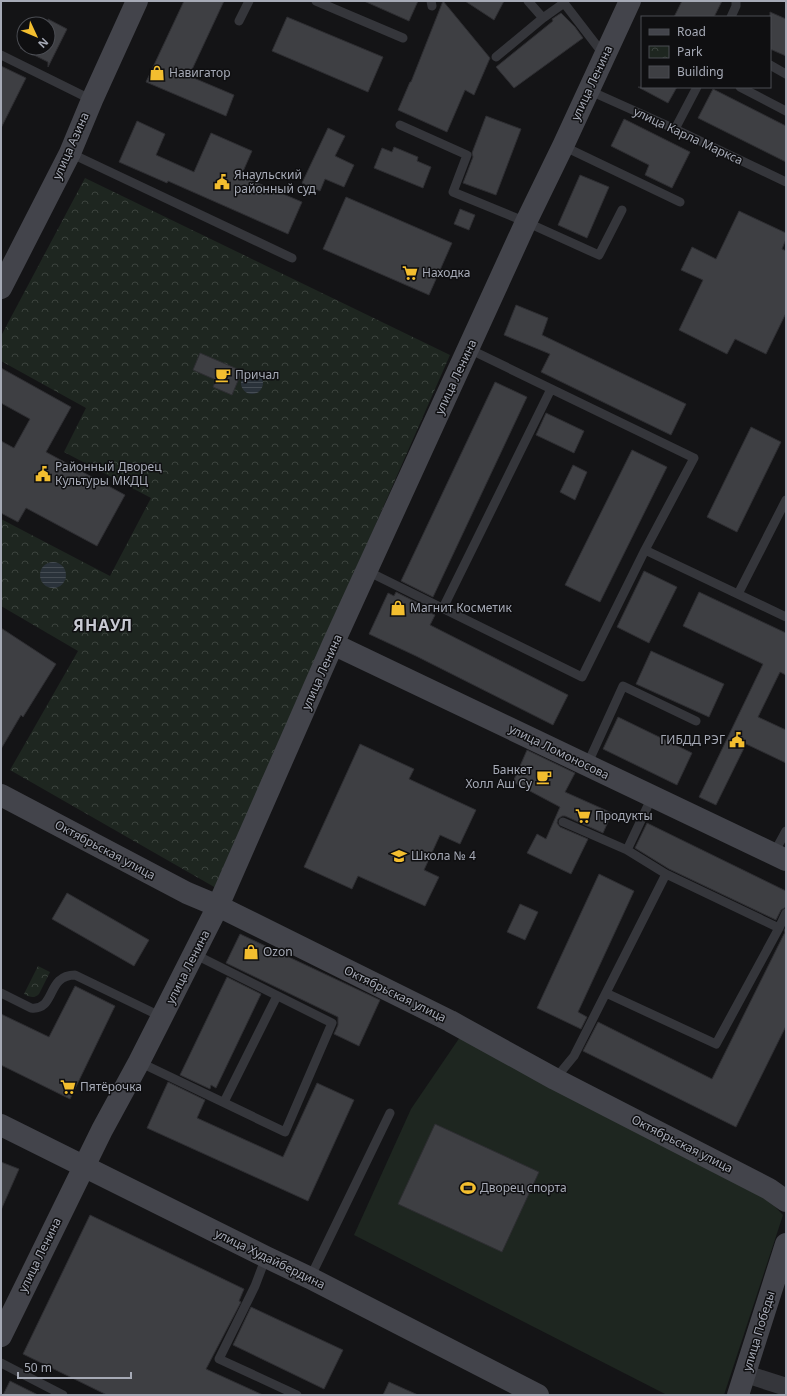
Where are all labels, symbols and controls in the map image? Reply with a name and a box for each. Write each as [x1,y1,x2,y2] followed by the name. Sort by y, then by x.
[16,16,56,56] north arrow
[641,16,771,88] legend
[677,23,706,40] text: Road
[35,35,52,52] text: N
[567,42,616,123] street label: улица Ленина
[677,43,703,60] text: Park
[677,63,724,80] text: Building
[148,64,166,82] shop icon: Навигатор
[169,64,231,81] place label: Навигатор
[631,103,746,168] street label: улица Карла Маркса
[48,109,93,182] street label: улица Азина
[234,166,316,197] place label: Янаульский районный суд
[213,173,231,191] public building icon: Янаульский районный суд
[401,264,419,282] supermarket icon: Находка
[422,264,470,281] place label: Находка
[431,336,480,417] street label: улица Ленина
[214,366,232,384] cafe icon: Причал
[235,366,279,383] place label: Причал
[55,458,162,489] place label: Районный Дворец Культуры МКДЦ
[34,465,52,483] public building icon: Районный Дворец Культуры МКДЦ
[389,599,407,617] shop icon: Магнит Косметик
[410,599,512,616] place label: Магнит Косметик
[73,614,133,636] district label: ЯНАУЛ
[297,631,346,712] street label: улица Ленина
[506,720,612,783] street label: улица Ломоносова
[660,731,725,748] place label: ГИБДД РЭГ
[728,731,746,749] public building icon: ГИБДД РЭГ
[466,761,533,792] place label: Банкет Холл Аш Су
[535,768,553,786] cafe icon: Банкет Холл Аш Су
[574,807,592,825] supermarket icon: Продукты
[595,807,653,824] place label: Продукты
[52,816,159,883] street label: Октябрьская улица
[390,847,408,865] school or university icon: Школа № 4
[411,847,476,864] place label: Школа № 4
[162,927,214,1007] street label: улица Ленина
[242,943,260,961] shop icon: Ozon
[263,943,293,960] place label: Ozon
[341,961,449,1026] street label: Октябрьская улица
[59,1078,77,1096] supermarket icon: Пятёрочка
[80,1078,142,1095] place label: Пятёрочка
[629,1111,736,1177] street label: Октябрьская улица
[459,1179,477,1197] sports icon: Дворец спорта
[480,1179,567,1196] place label: Дворец спорта
[14,1215,65,1295] street label: улица Ленина
[212,1224,328,1293] street label: улица Худайбердина
[738,1289,779,1373] street label: улица Победы
[18,1354,131,1380] scale bar
[24,1359,52,1376] text: 50 m

